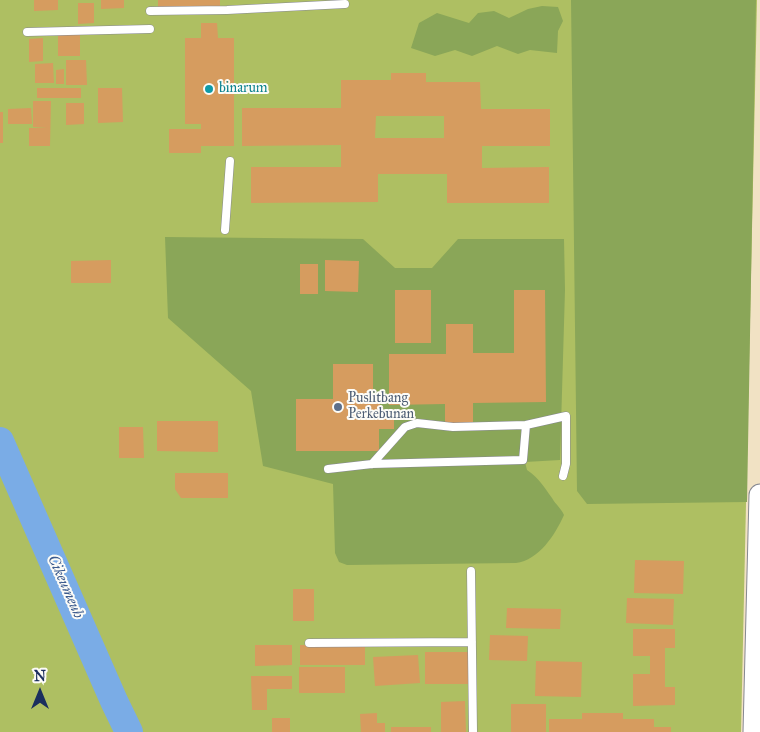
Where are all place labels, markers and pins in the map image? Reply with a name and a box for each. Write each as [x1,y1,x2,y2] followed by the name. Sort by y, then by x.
[219,81,268,97] place label: binarum
[203,83,215,95] marker: binarum
[348,391,414,424] place label: Puslitbang Perkebunan
[332,401,344,413] marker: Puslitbang Perkebunan

